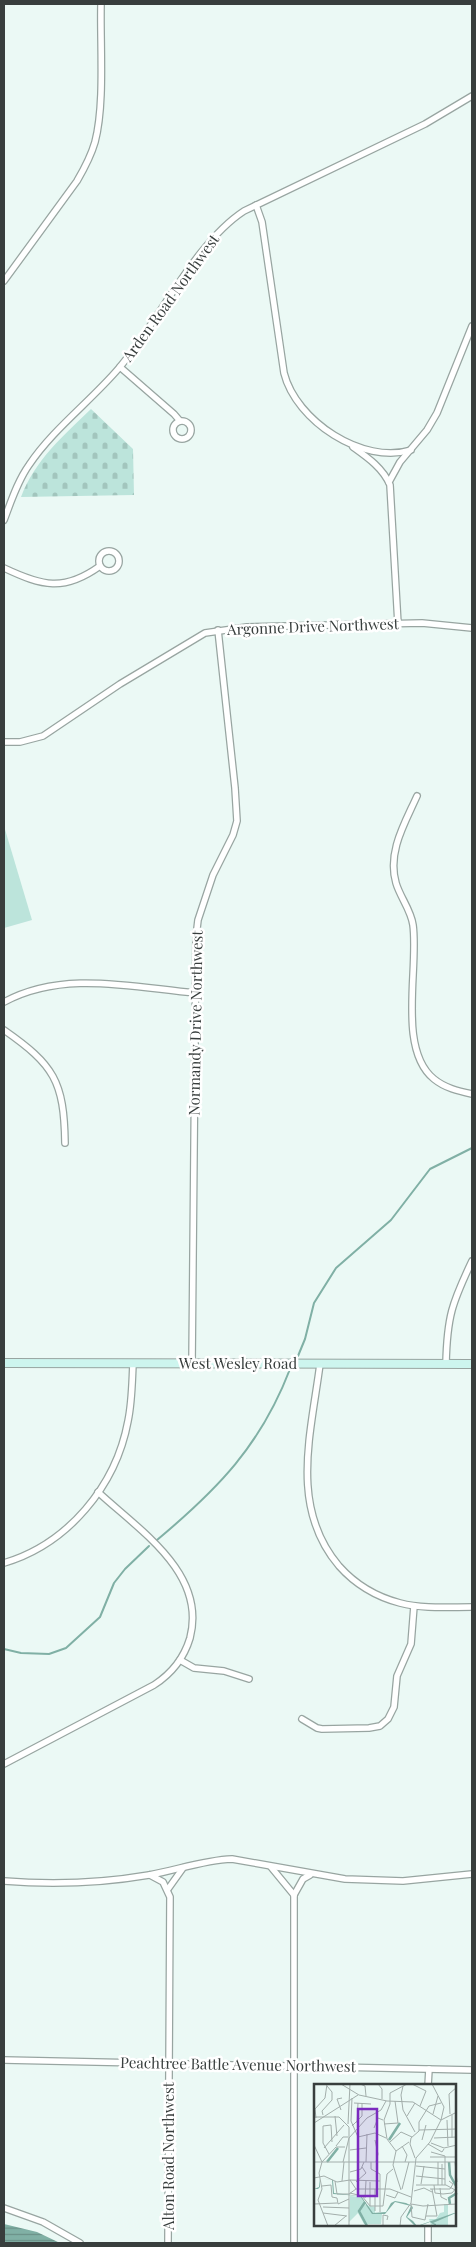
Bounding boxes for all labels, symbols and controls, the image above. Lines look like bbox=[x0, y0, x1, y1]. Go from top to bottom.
street label: Arden Road Northwest bbox=[117, 229, 224, 366]
street label: Argonne Drive Northwest bbox=[226, 613, 400, 639]
street label: Normandy Drive Northwest bbox=[183, 930, 207, 1116]
street label: West Wesley Road bbox=[178, 1353, 298, 1373]
street label: Peachtree Battle Avenue Northwest bbox=[120, 2052, 357, 2076]
street label: Alton Road Northwest bbox=[158, 2081, 178, 2231]
inset map bbox=[314, 2084, 456, 2227]

